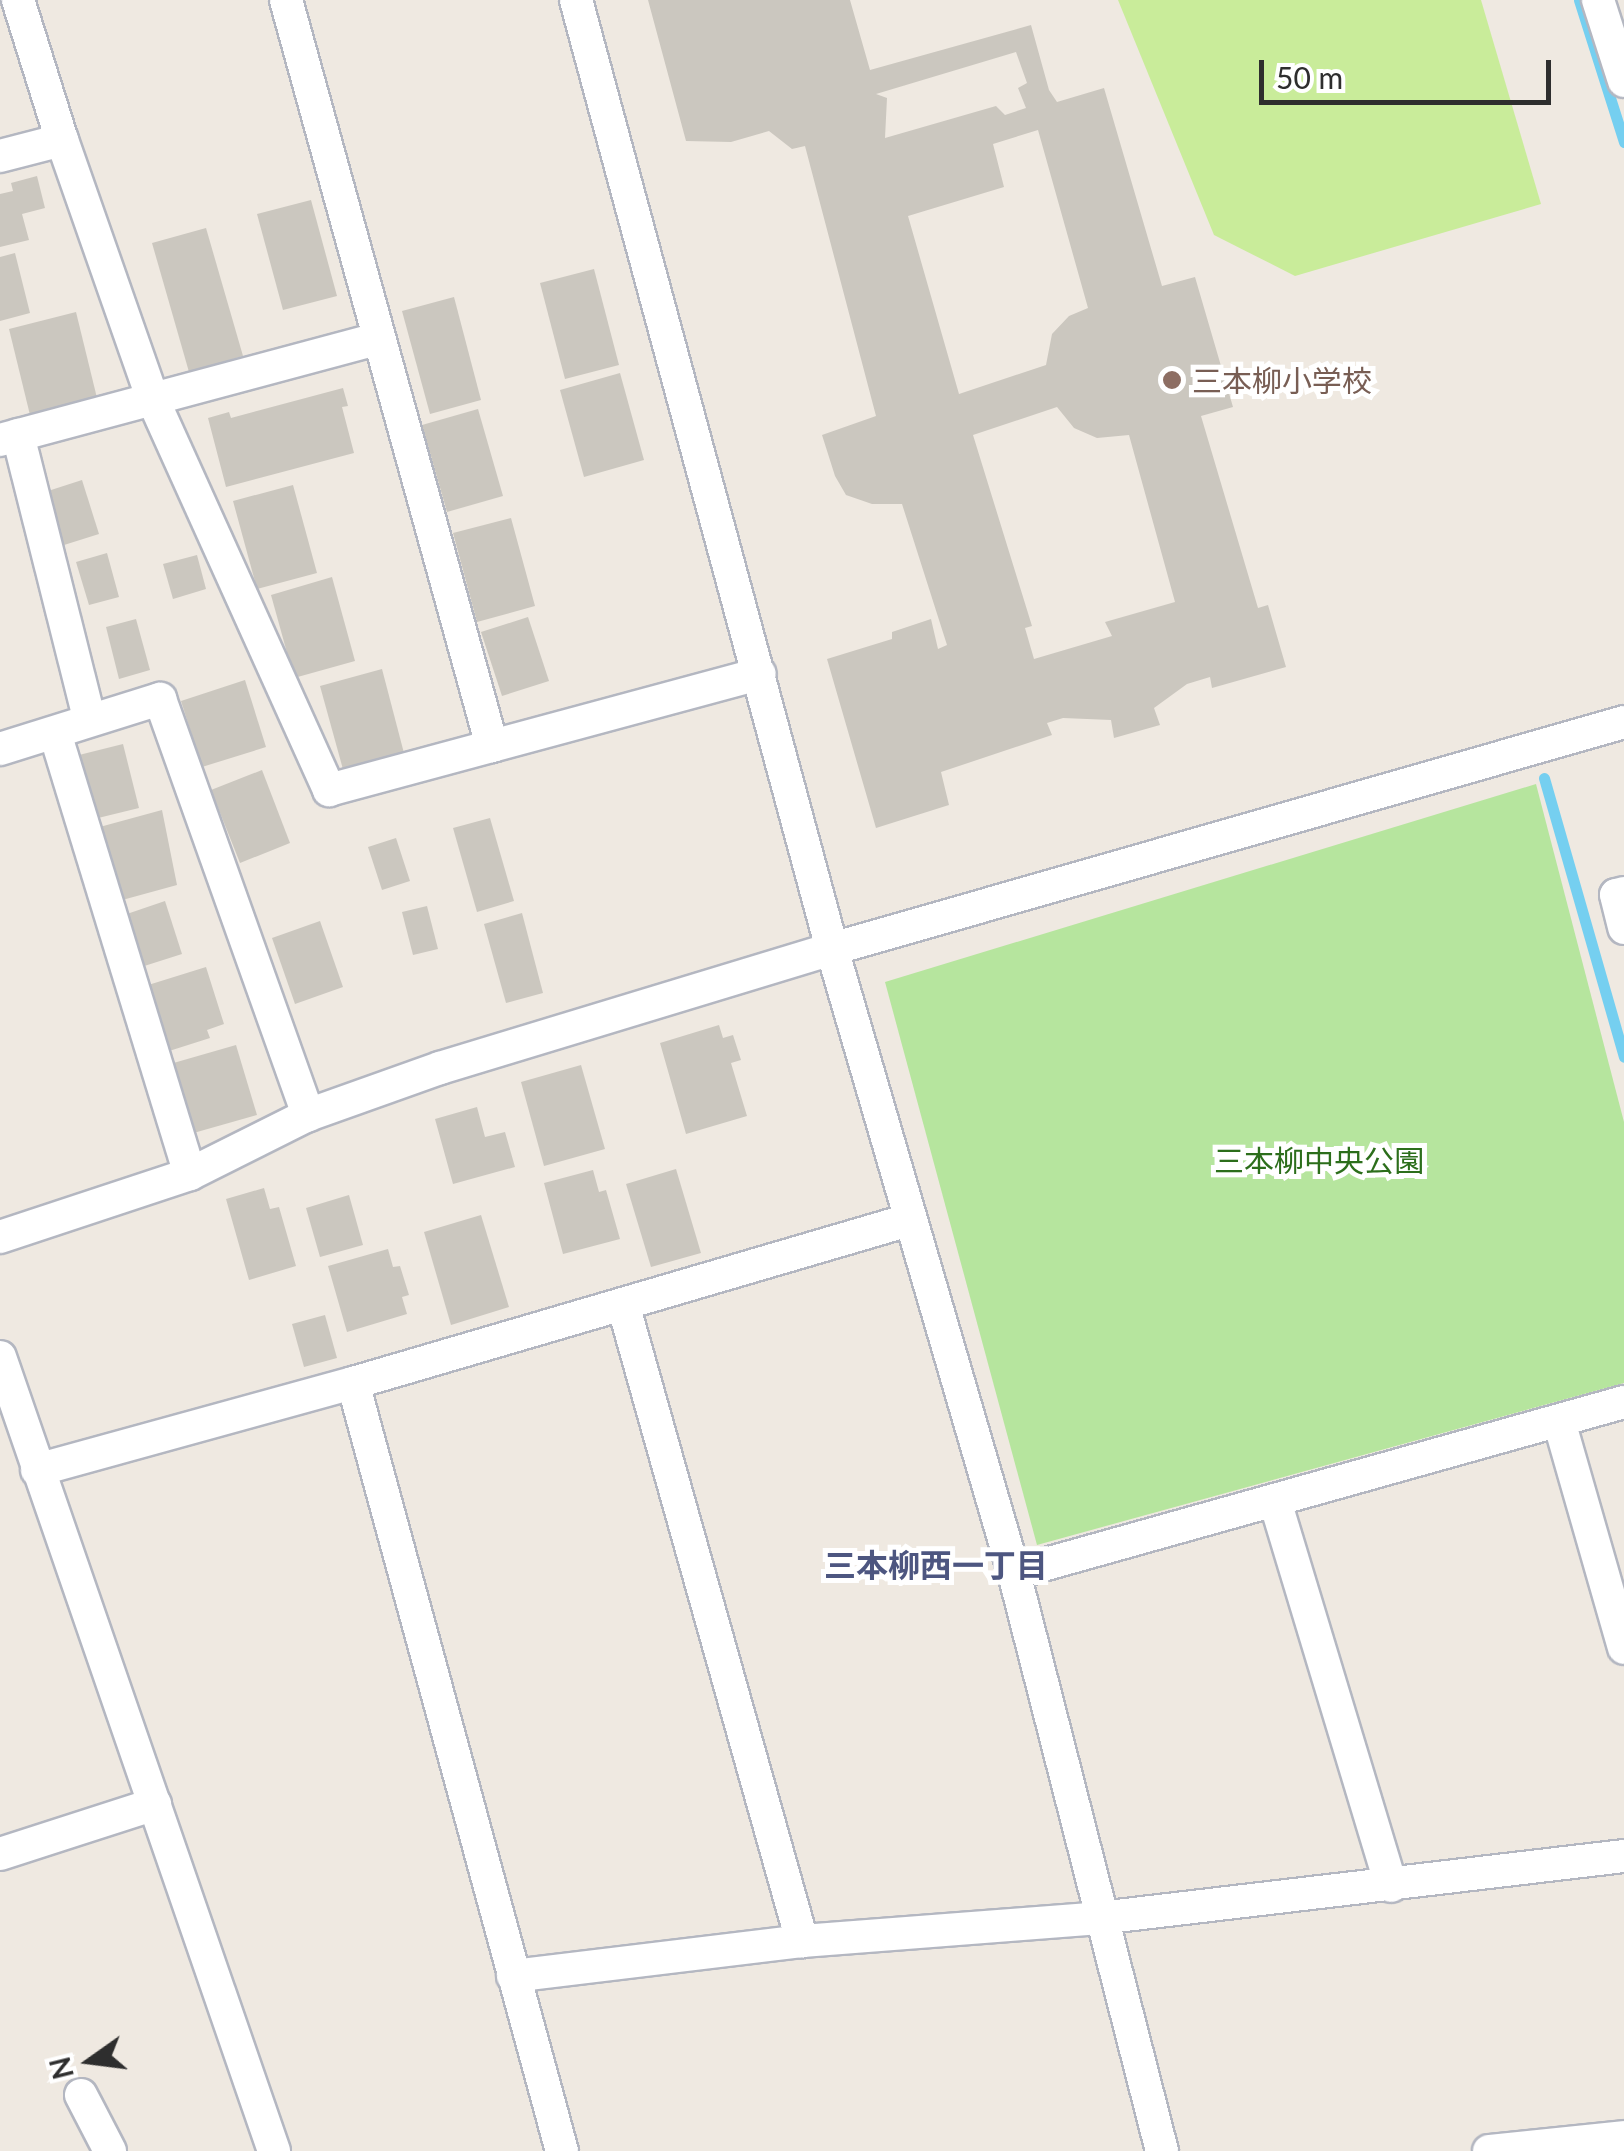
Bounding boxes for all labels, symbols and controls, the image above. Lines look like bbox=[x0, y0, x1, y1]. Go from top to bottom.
scale bar bbox=[1264, 40, 1556, 102]
text: 50 m bbox=[1276, 59, 1343, 95]
place label: 三本柳小学校 bbox=[1192, 362, 1372, 398]
marker: 三本柳小学校 bbox=[1161, 369, 1183, 391]
park label: 三本柳中央公園 bbox=[1214, 1142, 1424, 1178]
district label: 三本柳西一丁目 bbox=[824, 1546, 1048, 1584]
north arrow bbox=[40, 2011, 140, 2111]
text: N bbox=[42, 2054, 80, 2083]

